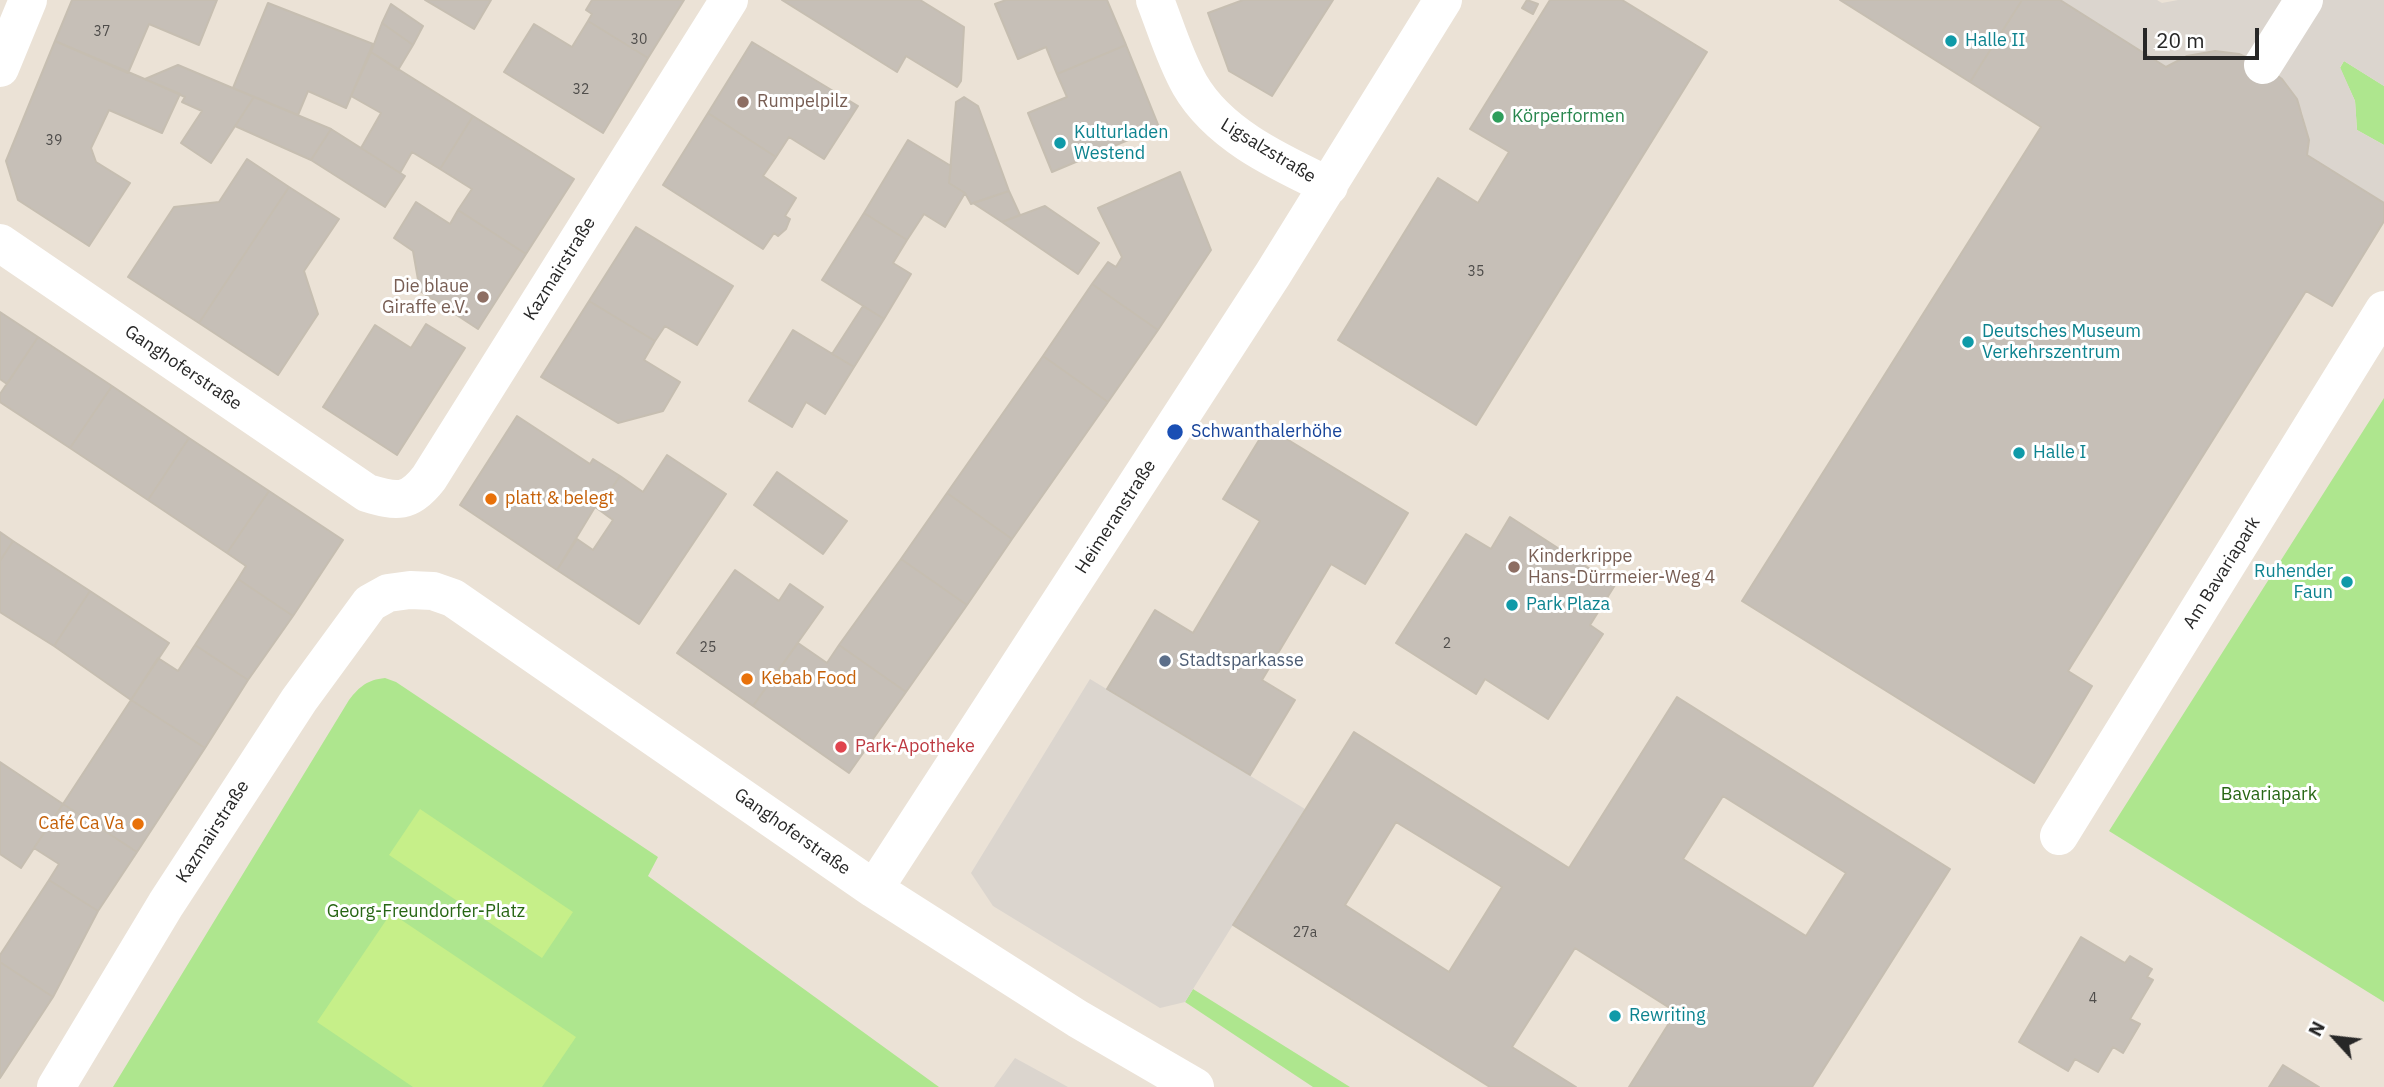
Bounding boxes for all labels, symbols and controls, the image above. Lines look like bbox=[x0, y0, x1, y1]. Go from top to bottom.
scale bar bbox=[2146, 14, 2262, 58]
house number: 37 bbox=[94, 24, 110, 40]
text: 20 m bbox=[2156, 26, 2205, 54]
place label: Halle II bbox=[1965, 30, 2026, 52]
house number: 30 bbox=[631, 32, 647, 48]
marker: Halle II bbox=[1943, 33, 1959, 49]
house number: 32 bbox=[573, 82, 589, 98]
place label: Rumpelpilz bbox=[757, 91, 848, 113]
marker: Rumpelpilz bbox=[735, 94, 751, 110]
place label: Körperformen bbox=[1512, 106, 1625, 128]
marker: Körperformen bbox=[1490, 109, 1506, 125]
street label: Ligsalzstraße bbox=[1217, 114, 1319, 188]
place label: Kulturladen Westend bbox=[1074, 122, 1168, 164]
house number: 39 bbox=[46, 133, 62, 149]
marker: Kulturladen Westend bbox=[1052, 135, 1068, 151]
street label: Kazmairstraße bbox=[520, 213, 600, 325]
house number: 35 bbox=[1468, 264, 1484, 280]
place label: Die blaue Giraffe e.V. bbox=[382, 276, 469, 318]
marker: Die blaue Giraffe e.V. bbox=[475, 289, 491, 305]
street label: Ganghoferstraße bbox=[120, 321, 246, 415]
place label: Deutsches Museum Verkehrszentrum bbox=[1982, 321, 2141, 364]
marker: Deutsches Museum Verkehrszentrum bbox=[1960, 334, 1976, 350]
place label: Schwanthalerhöhe bbox=[1191, 421, 1342, 443]
marker: Schwanthalerhöhe bbox=[1165, 422, 1185, 442]
place label: Halle I bbox=[2033, 442, 2086, 464]
marker: Halle I bbox=[2011, 445, 2027, 461]
street label: Heimeranstraße bbox=[1071, 456, 1161, 578]
place label: platt & belegt bbox=[505, 488, 614, 510]
marker: platt & belegt bbox=[483, 491, 499, 507]
street label: Am Bavariapark bbox=[2179, 513, 2265, 633]
place label: Kinderkrippe Hans-Dürrmeier-Weg 4 bbox=[1528, 546, 1715, 588]
marker: Kinderkrippe Hans-Dürrmeier-Weg 4 bbox=[1506, 559, 1522, 575]
place label: Ruhender Faun bbox=[2254, 561, 2333, 604]
marker: Ruhender Faun bbox=[2339, 574, 2355, 590]
place label: Park Plaza bbox=[1526, 594, 1610, 616]
marker: Park Plaza bbox=[1504, 597, 1520, 613]
house number: 2 bbox=[1443, 636, 1451, 652]
house number: 25 bbox=[700, 640, 716, 656]
place label: Stadtsparkasse bbox=[1179, 650, 1304, 672]
marker: Stadtsparkasse bbox=[1157, 653, 1173, 669]
place label: Kebab Food bbox=[761, 668, 857, 690]
marker: Kebab Food bbox=[739, 671, 755, 687]
place label: Park-Apotheke bbox=[855, 736, 975, 758]
marker: Park-Apotheke bbox=[833, 739, 849, 755]
street label: Kazmairstraße bbox=[172, 777, 254, 887]
street label: Ganghoferstraße bbox=[730, 784, 854, 880]
park label: Bavariapark bbox=[2221, 784, 2317, 806]
place label: Café Ca Va bbox=[38, 813, 124, 835]
marker: Café Ca Va bbox=[130, 816, 146, 832]
park label: Georg-Freundorfer-Platz bbox=[327, 901, 525, 923]
house number: 27a bbox=[1293, 925, 1317, 941]
house number: 4 bbox=[2089, 991, 2097, 1007]
north arrow bbox=[2300, 1003, 2370, 1073]
place label: Rewriting bbox=[1629, 1005, 1706, 1027]
marker: Rewriting bbox=[1607, 1008, 1623, 1024]
text: N bbox=[2302, 1017, 2330, 1040]

